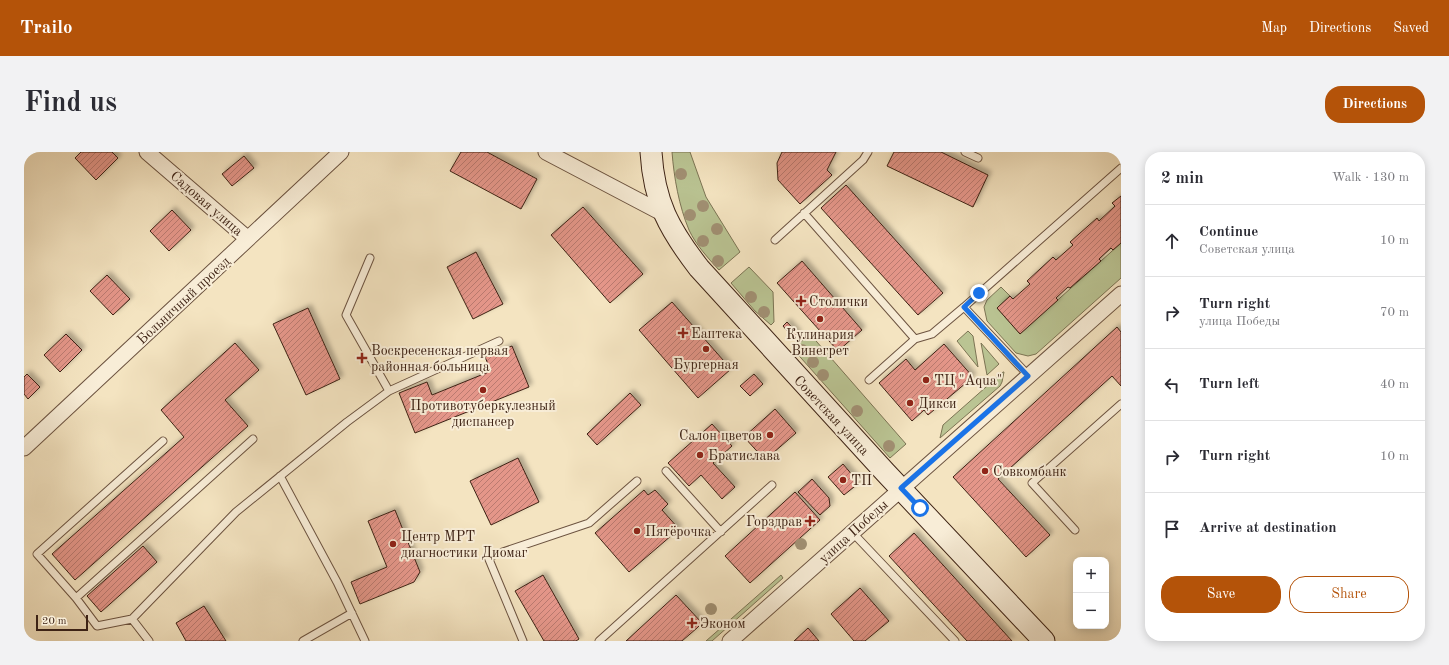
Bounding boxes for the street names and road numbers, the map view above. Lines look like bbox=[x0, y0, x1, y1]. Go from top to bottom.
street label: Садовая улица bbox=[168, 169, 245, 239]
street label: Больничный проезд bbox=[134, 254, 233, 347]
street label: Советская улица bbox=[791, 373, 872, 458]
street label: улица Победы bbox=[817, 497, 891, 566]

